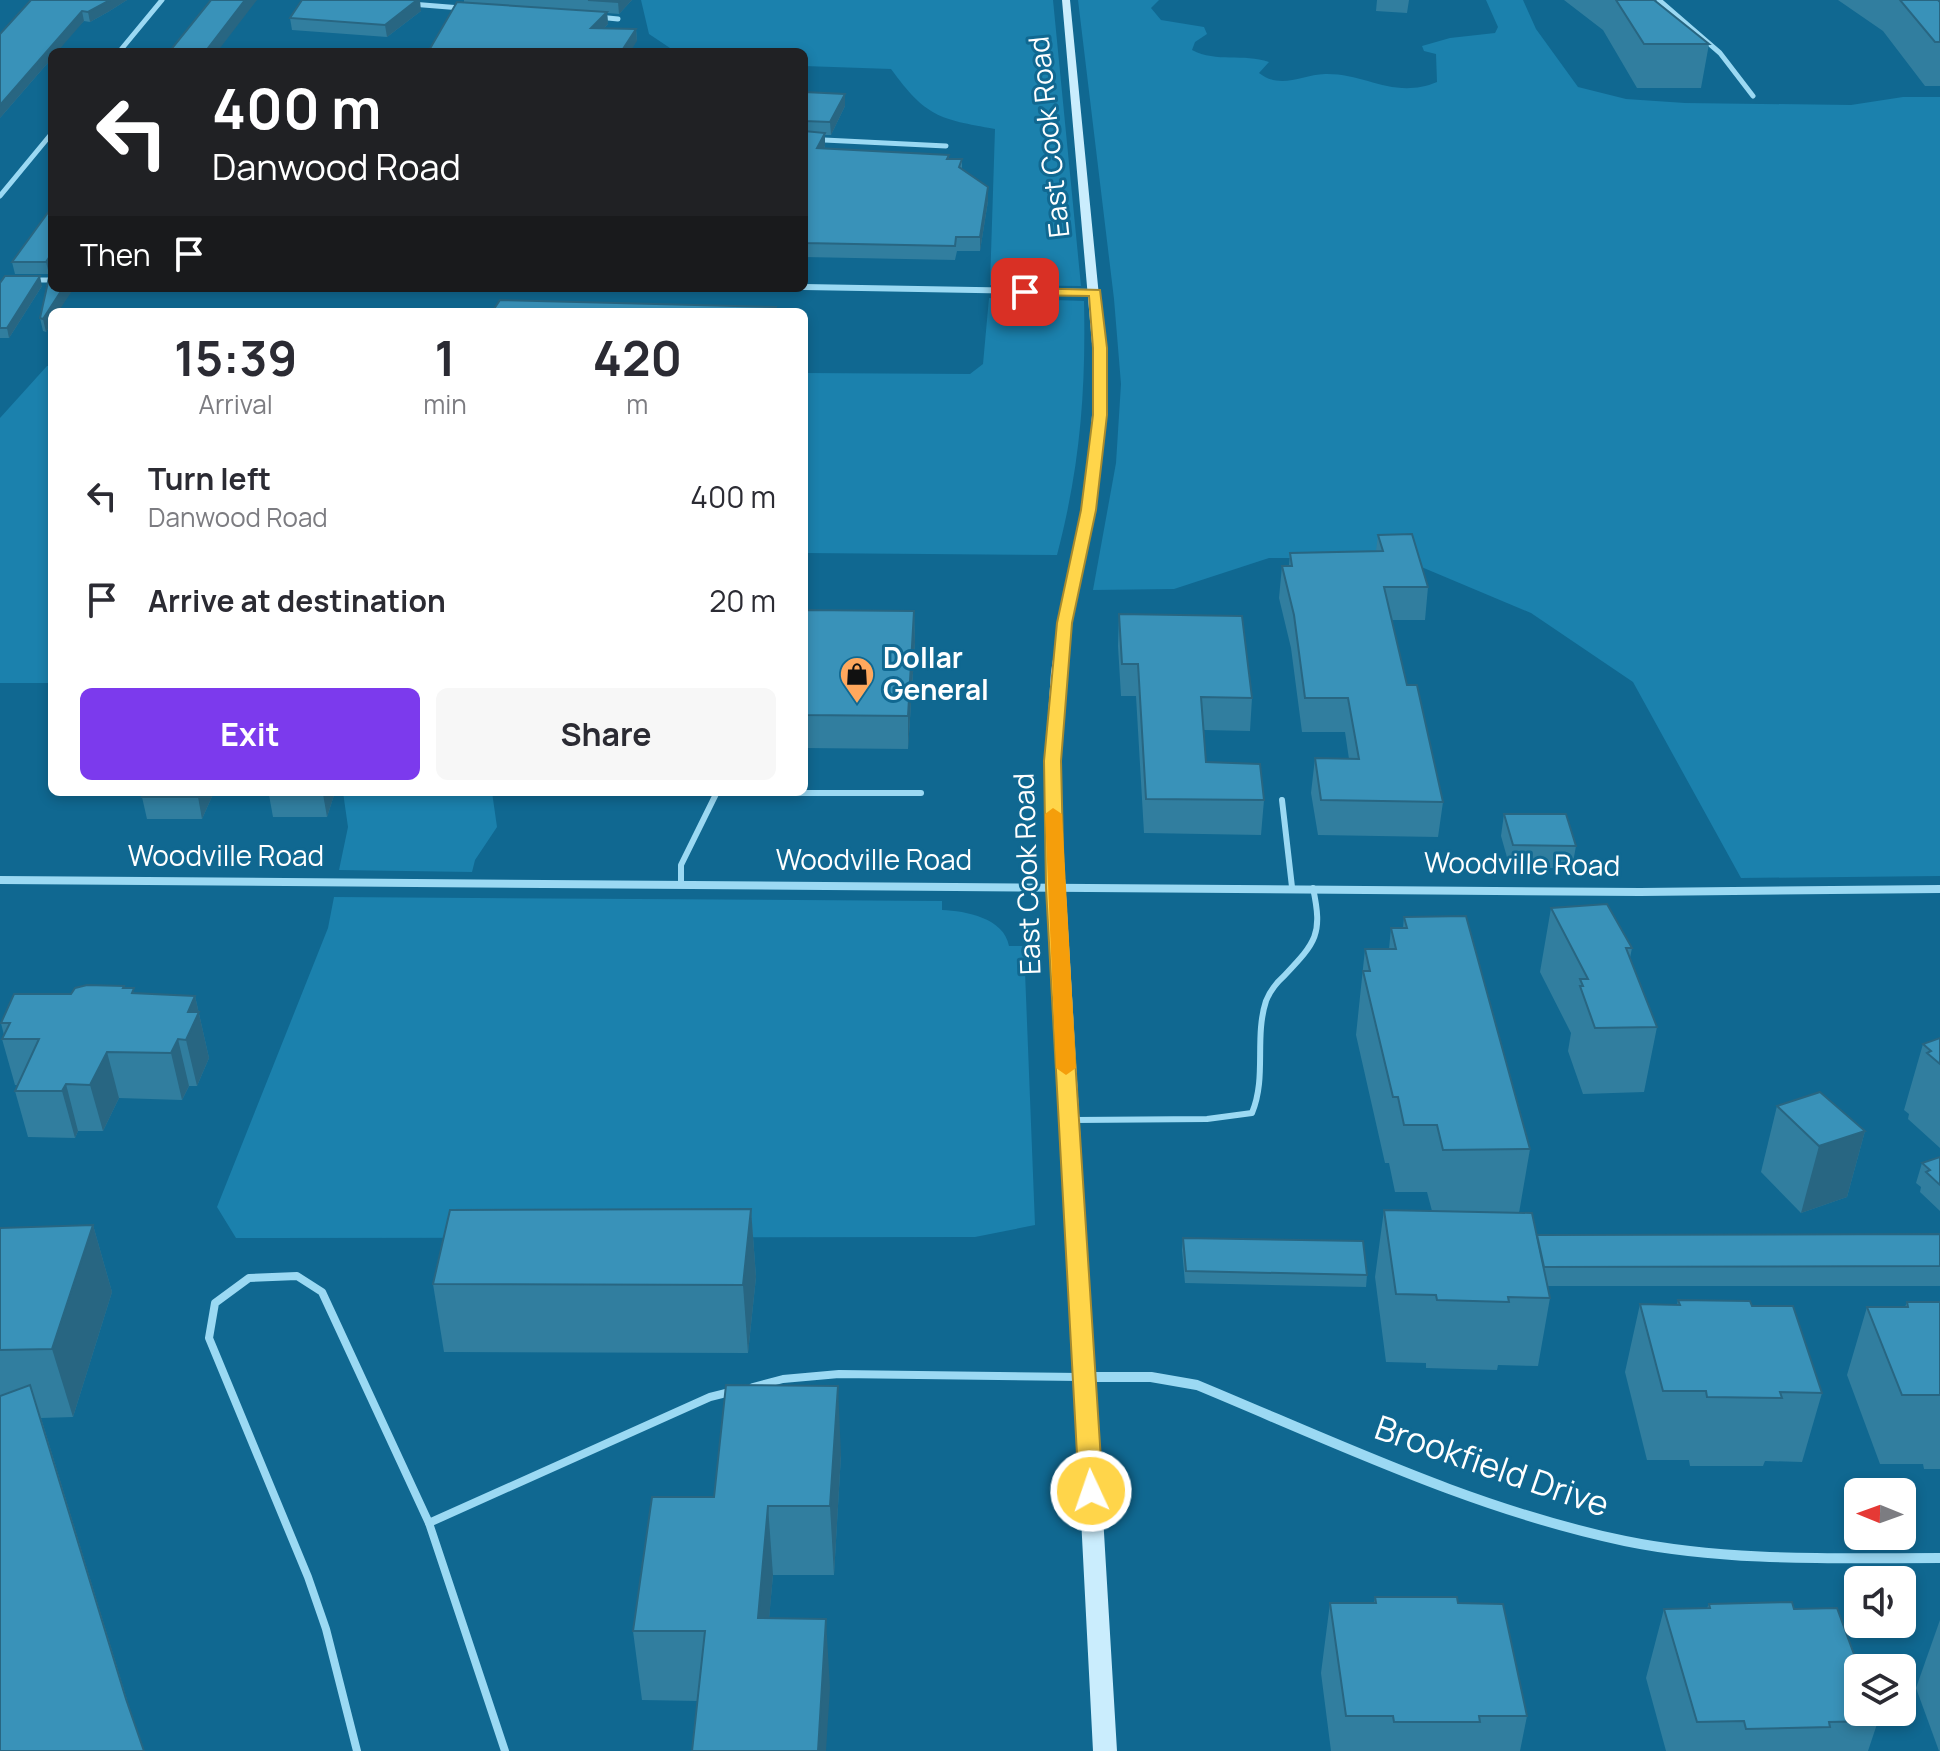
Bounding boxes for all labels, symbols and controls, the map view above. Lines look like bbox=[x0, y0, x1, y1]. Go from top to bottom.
street label: East Cook Road bbox=[1019, 35, 1077, 240]
text: 400 m bbox=[212, 69, 381, 146]
icon: left bbox=[80, 80, 184, 184]
text: Danwood Road bbox=[212, 142, 461, 191]
icon: arrive bbox=[167, 232, 211, 276]
text: Then bbox=[80, 234, 151, 275]
pin bbox=[991, 258, 1059, 326]
icon: arrive bbox=[1003, 270, 1047, 314]
text: 15:39 bbox=[174, 325, 297, 390]
text: 1 bbox=[434, 325, 455, 390]
text: 420 bbox=[593, 325, 682, 390]
text: Arrival bbox=[198, 386, 273, 422]
text: min bbox=[423, 386, 467, 422]
text: m bbox=[626, 386, 648, 422]
text: Turn left bbox=[148, 458, 271, 499]
icon: left bbox=[80, 474, 124, 518]
text: 400 m bbox=[690, 476, 776, 517]
text: Danwood Road bbox=[148, 499, 328, 535]
icon: arrive bbox=[80, 578, 124, 622]
text: Arrive at destination bbox=[148, 580, 446, 621]
text: 20 m bbox=[709, 580, 776, 621]
place label: Dollar General bbox=[883, 638, 989, 708]
shop icon: Dollar General bbox=[838, 655, 876, 705]
button: Exit bbox=[80, 688, 420, 780]
button: Share bbox=[436, 688, 776, 780]
street label: East Cook Road bbox=[1003, 772, 1049, 976]
street label: Woodville Road bbox=[128, 836, 324, 874]
street label: Woodville Road bbox=[776, 840, 972, 878]
street label: Woodville Road bbox=[1423, 842, 1621, 884]
street label: Brookfield Drive bbox=[1369, 1403, 1615, 1527]
position arrow bbox=[1049, 1449, 1133, 1533]
north arrow bbox=[1844, 1478, 1916, 1550]
map controls bbox=[1844, 1478, 1916, 1726]
button: sound bbox=[1844, 1566, 1916, 1638]
button: layers bbox=[1844, 1654, 1916, 1726]

